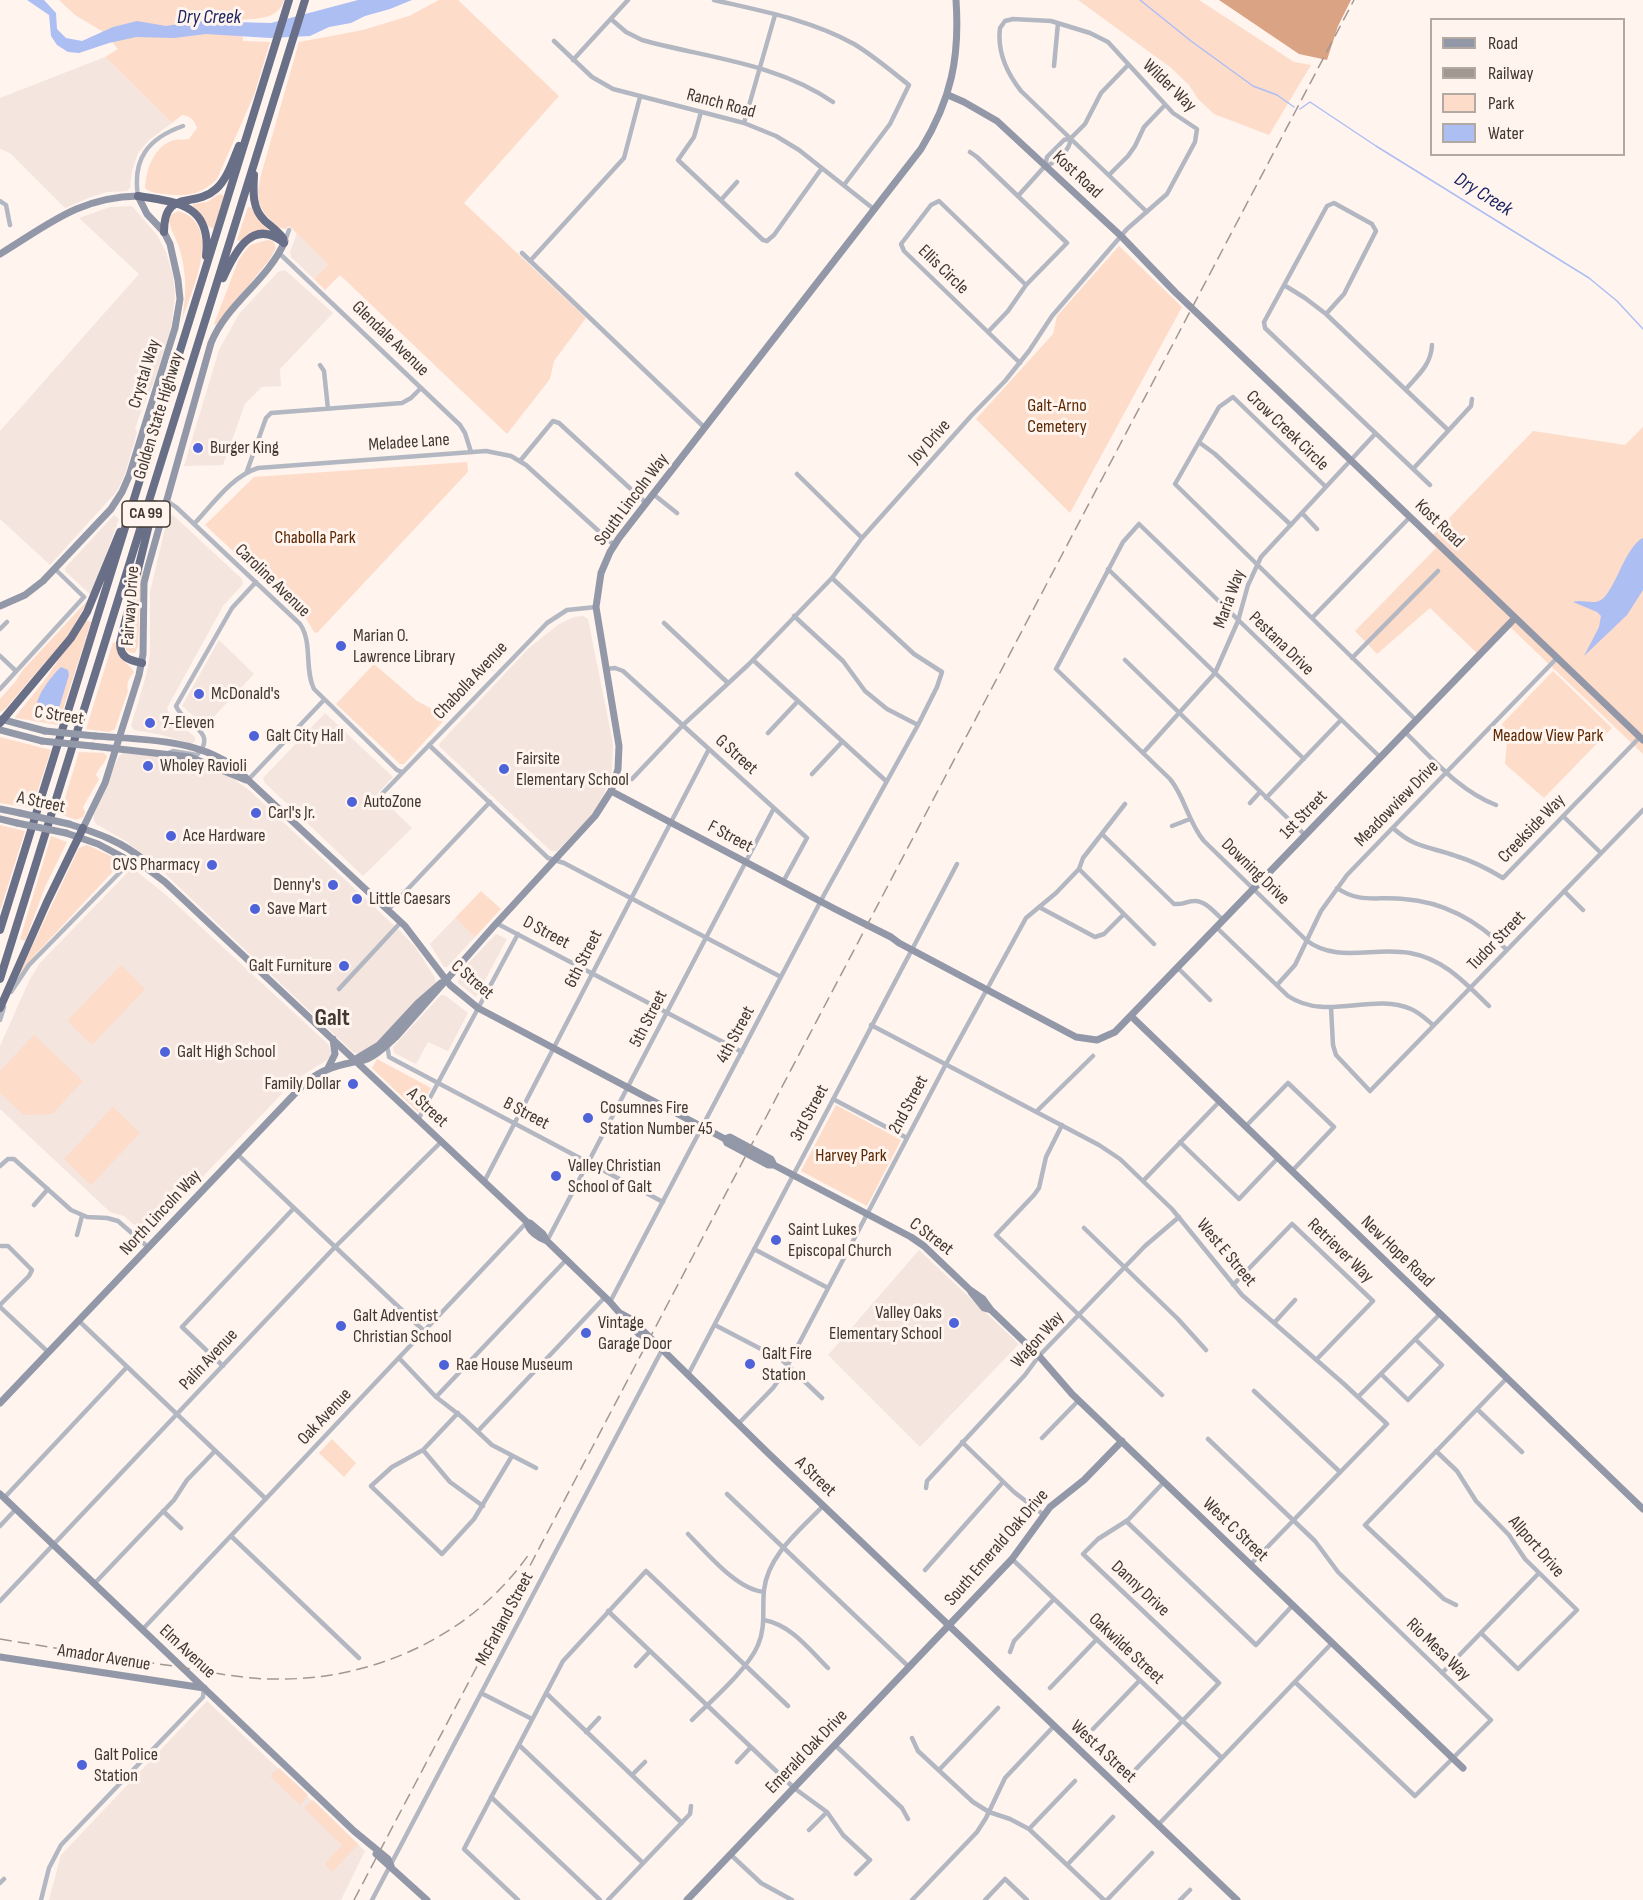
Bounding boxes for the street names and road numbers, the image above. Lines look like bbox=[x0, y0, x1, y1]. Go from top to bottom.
street label: Wilder Way bbox=[1138, 55, 1200, 117]
street label: Ranch Road bbox=[684, 84, 758, 124]
street label: Kost Road bbox=[1048, 147, 1106, 203]
street label: Ellis Circle bbox=[913, 241, 973, 299]
street label: Glendale Avenue bbox=[347, 297, 433, 381]
street label: Crystal Way bbox=[124, 337, 166, 411]
street label: Golden State Highway bbox=[129, 350, 189, 482]
street label: Crow Creek Circle bbox=[1241, 386, 1333, 476]
street label: Joy Drive bbox=[904, 415, 956, 469]
street label: Meladee Lane bbox=[368, 429, 450, 457]
street label: South Lincoln Way bbox=[590, 450, 674, 550]
street label: Kost Road bbox=[1410, 495, 1468, 553]
road number: CA 99 bbox=[122, 501, 170, 527]
street label: Caroline Avenue bbox=[230, 540, 314, 622]
street label: Fairway Drive bbox=[117, 565, 145, 647]
street label: Maria Way bbox=[1209, 567, 1251, 631]
street label: Pestana Drive bbox=[1244, 608, 1318, 680]
street label: Chabolla Avenue bbox=[429, 638, 513, 724]
street label: C Street bbox=[33, 702, 85, 730]
street label: G Street bbox=[710, 730, 762, 780]
street label: Meadowview Drive bbox=[1350, 756, 1444, 852]
street label: 1st Street bbox=[1276, 786, 1332, 844]
street label: A Street bbox=[15, 787, 67, 819]
street label: Creekside Way bbox=[1494, 790, 1570, 868]
street label: F Street bbox=[704, 816, 756, 858]
street label: Downing Drive bbox=[1216, 834, 1294, 910]
street label: Tudor Street bbox=[1463, 907, 1531, 975]
street label: D Street bbox=[519, 912, 573, 954]
street label: 6th Street bbox=[560, 927, 608, 991]
street label: C Street bbox=[446, 956, 498, 1004]
street label: 5th Street bbox=[625, 987, 673, 1051]
street label: 4th Street bbox=[712, 1003, 760, 1067]
street label: 2nd Street bbox=[885, 1072, 933, 1138]
street label: 3rd Street bbox=[786, 1081, 834, 1145]
street label: A Street bbox=[402, 1084, 452, 1132]
street label: B Street bbox=[499, 1093, 553, 1135]
street label: North Lincoln Way bbox=[116, 1166, 206, 1260]
street label: New Hope Road bbox=[1356, 1212, 1438, 1292]
street label: C Street bbox=[905, 1213, 957, 1261]
street label: Retriever Way bbox=[1302, 1214, 1378, 1288]
street label: West E Street bbox=[1191, 1215, 1261, 1291]
street label: Wagon Way bbox=[1007, 1307, 1069, 1373]
street label: Palin Avenue bbox=[175, 1325, 243, 1395]
street label: Oak Avenue bbox=[293, 1384, 357, 1450]
street label: A Street bbox=[790, 1452, 840, 1502]
street label: South Emerald Oak Drive bbox=[941, 1485, 1053, 1611]
street label: West C Street bbox=[1198, 1493, 1272, 1567]
street label: Allport Drive bbox=[1503, 1512, 1569, 1582]
street label: Danny Drive bbox=[1106, 1556, 1174, 1622]
street label: McFarland Street bbox=[471, 1569, 539, 1669]
street label: Oakwilde Street bbox=[1084, 1609, 1168, 1689]
street label: Rio Mesa Way bbox=[1401, 1614, 1475, 1686]
street label: Elm Avenue bbox=[154, 1621, 220, 1683]
street label: Amador Avenue bbox=[56, 1640, 152, 1676]
street label: Emerald Oak Drive bbox=[762, 1705, 852, 1799]
street label: West A Street bbox=[1066, 1716, 1140, 1788]

